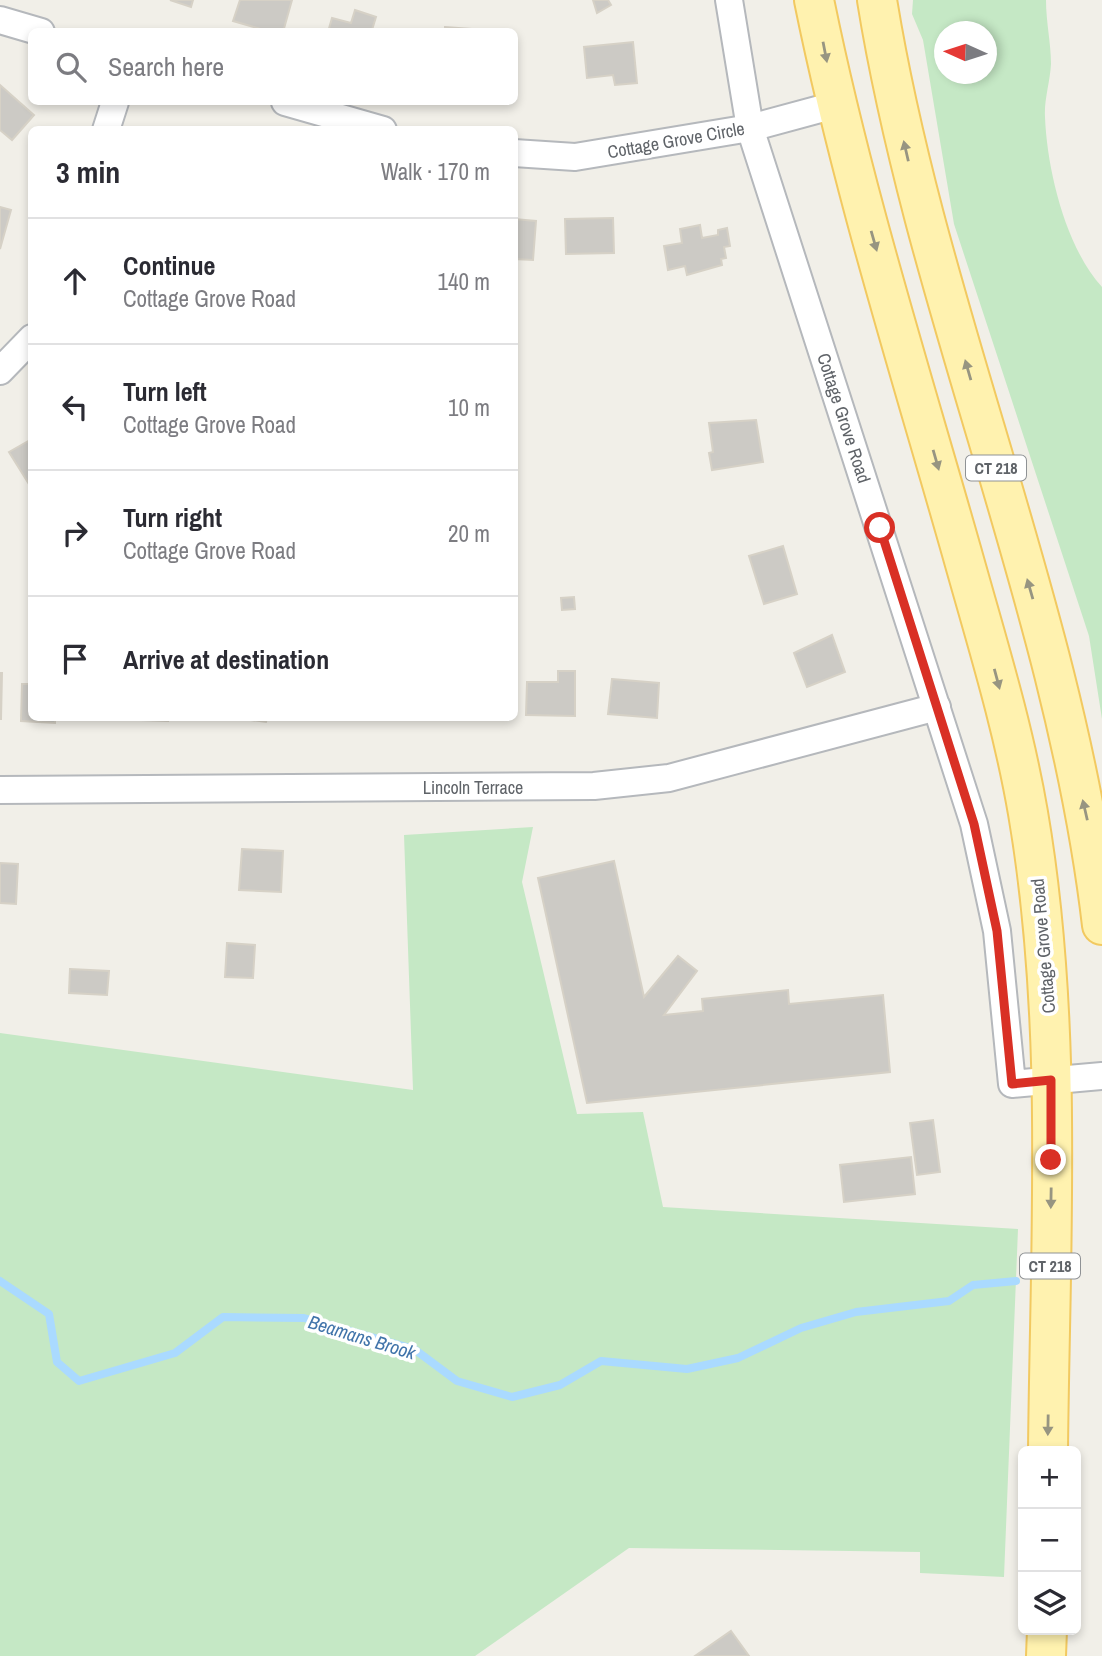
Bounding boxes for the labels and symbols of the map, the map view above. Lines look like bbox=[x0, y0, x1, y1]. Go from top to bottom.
north arrow bbox=[934, 21, 997, 84]
one-way arrow bbox=[820, 41, 831, 63]
street label: Cottage Grove Circle bbox=[606, 116, 746, 164]
one-way arrow bbox=[900, 140, 911, 162]
one-way arrow bbox=[869, 230, 880, 252]
street label: Cottage Grove Road bbox=[811, 350, 877, 486]
one-way arrow bbox=[962, 359, 972, 380]
one-way arrow bbox=[931, 450, 941, 471]
road number: CT 218 bbox=[966, 456, 1026, 481]
route start bbox=[864, 512, 895, 543]
one-way arrow bbox=[1025, 578, 1035, 599]
one-way arrow bbox=[993, 669, 1003, 690]
street label: Lincoln Terrace bbox=[423, 775, 523, 800]
one-way arrow bbox=[1079, 798, 1090, 820]
street label: Cottage Grove Road bbox=[1025, 877, 1061, 1015]
route end bbox=[1035, 1144, 1066, 1175]
one-way arrow bbox=[1045, 1187, 1057, 1209]
road number: CT 218 bbox=[1020, 1254, 1080, 1278]
water label: Beamans Brook bbox=[305, 1308, 420, 1366]
one-way arrow bbox=[1042, 1414, 1054, 1436]

